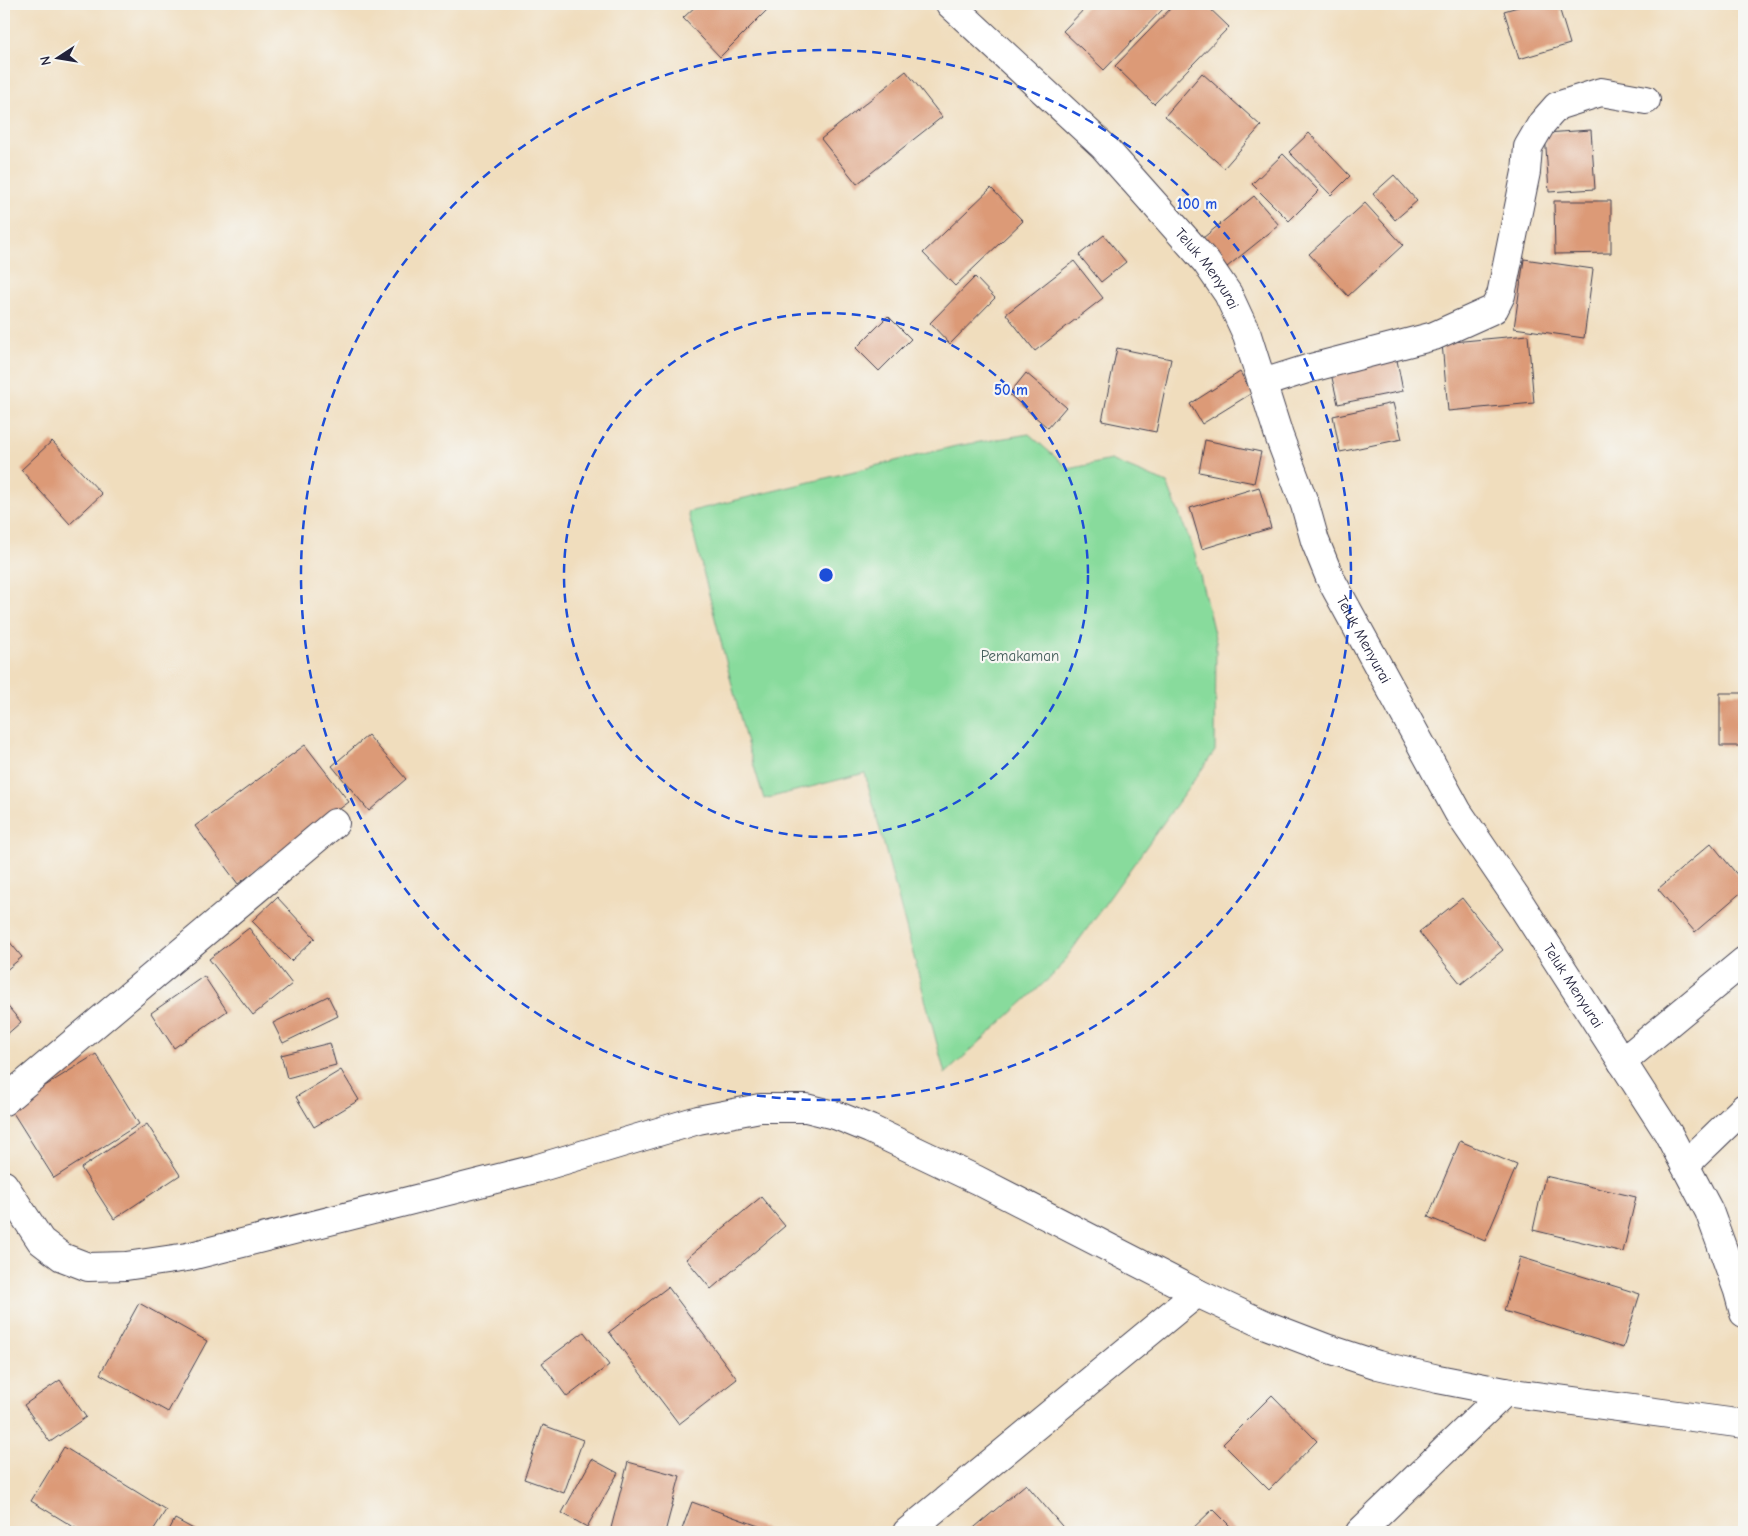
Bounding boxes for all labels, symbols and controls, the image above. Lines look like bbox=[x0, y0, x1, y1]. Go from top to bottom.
north arrow bbox=[32, 32, 82, 82]
text: N bbox=[37, 54, 55, 67]
text: 100 m bbox=[1177, 195, 1217, 213]
street label: Teluk Menyurai bbox=[1171, 224, 1243, 312]
text: 50 m bbox=[994, 381, 1028, 399]
centre of rings bbox=[817, 566, 835, 584]
street label: Teluk Menyurai bbox=[1332, 593, 1395, 686]
park label: Pemakaman bbox=[981, 647, 1059, 665]
street label: Teluk Menyurai bbox=[1539, 940, 1607, 1031]

